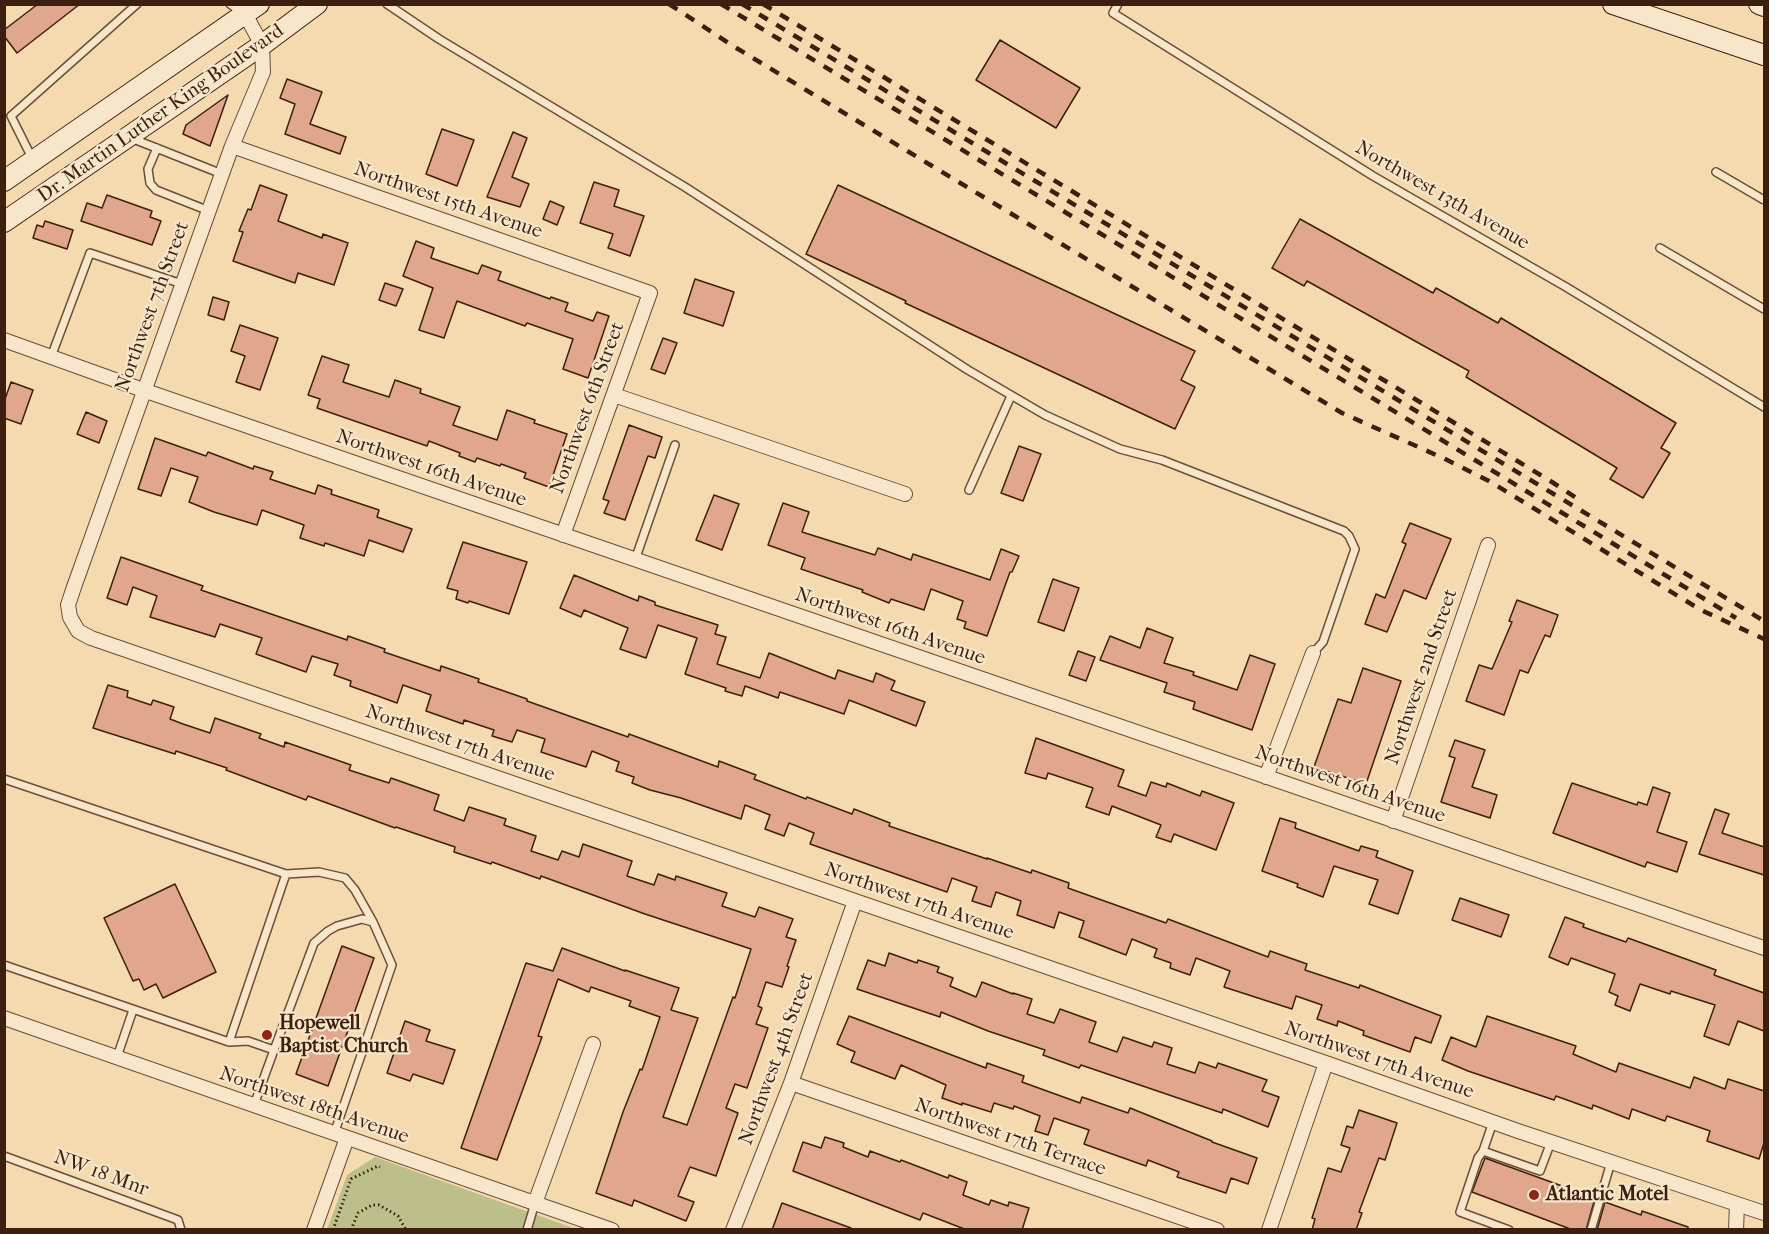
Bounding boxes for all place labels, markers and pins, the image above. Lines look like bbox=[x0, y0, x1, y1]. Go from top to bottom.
place label: Hopewell Baptist Church bbox=[279, 1012, 408, 1059]
marker: Hopewell Baptist Church bbox=[260, 1028, 274, 1042]
place label: Atlantic Motel bbox=[1546, 1183, 1669, 1207]
marker: Atlantic Motel bbox=[1527, 1188, 1541, 1202]

